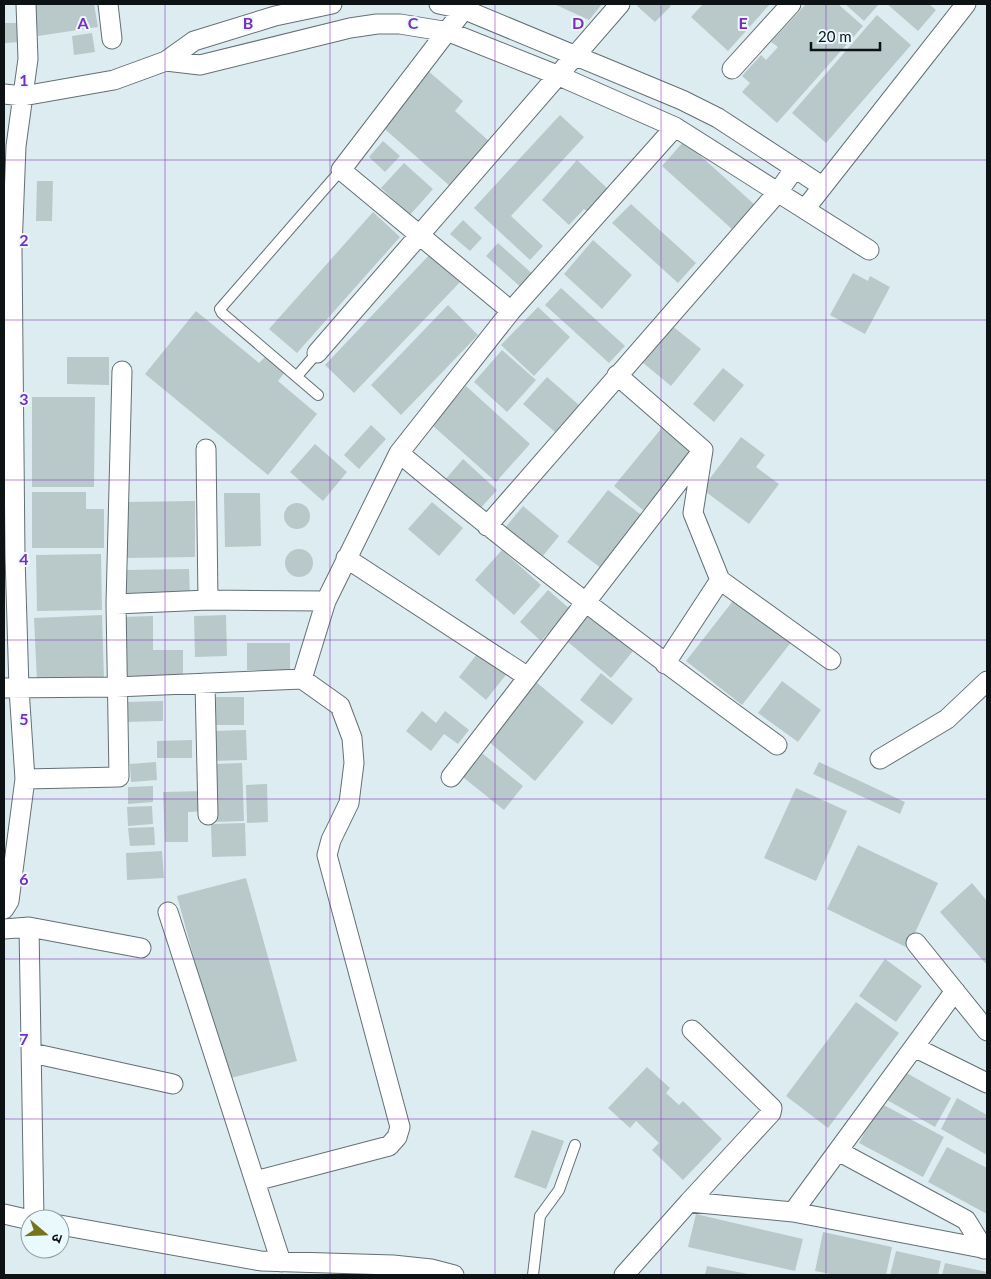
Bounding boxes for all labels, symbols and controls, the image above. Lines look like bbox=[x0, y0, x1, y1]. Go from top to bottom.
text: A bbox=[76, 13, 89, 32]
text: B bbox=[243, 13, 253, 32]
text: C bbox=[408, 13, 419, 32]
text: D bbox=[572, 13, 584, 32]
text: E bbox=[738, 13, 748, 32]
scale bar bbox=[811, 20, 880, 52]
text: 20 m bbox=[818, 27, 852, 45]
text: 1 bbox=[19, 70, 29, 89]
text: 2 bbox=[19, 230, 29, 249]
text: 3 bbox=[19, 389, 29, 408]
text: 4 bbox=[19, 549, 29, 568]
text: 5 bbox=[19, 709, 29, 728]
text: 6 bbox=[19, 869, 29, 888]
text: 7 bbox=[19, 1029, 29, 1048]
north arrow bbox=[20, 1209, 70, 1259]
text: उ bbox=[48, 1232, 67, 1246]

